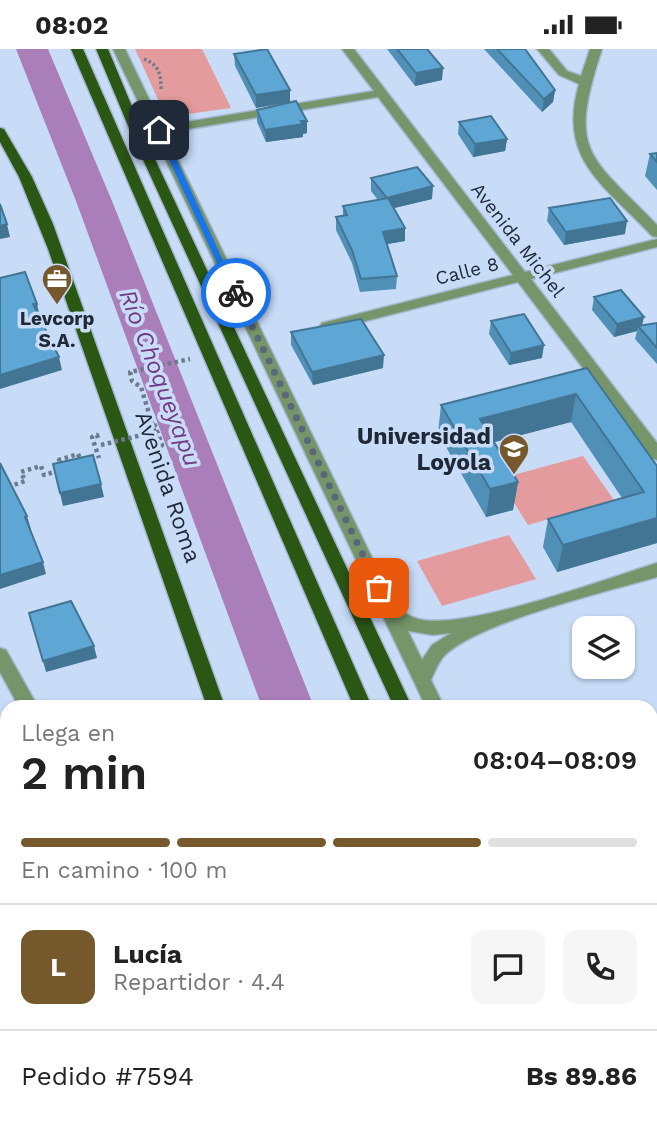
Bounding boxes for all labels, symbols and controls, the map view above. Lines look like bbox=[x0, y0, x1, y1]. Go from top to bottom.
text: 08:02 bbox=[35, 10, 108, 40]
pin bbox=[129, 100, 189, 160]
icon: home bbox=[140, 111, 178, 149]
street label: Avenida Michel bbox=[466, 178, 570, 302]
street label: Calle 8 bbox=[433, 252, 501, 290]
courier bbox=[201, 258, 271, 328]
office icon: Levcorp S.A. bbox=[40, 262, 74, 306]
icon: bike bbox=[217, 274, 255, 312]
water label: Río Choqueyapu bbox=[113, 286, 207, 470]
place label: Levcorp S.A. bbox=[20, 307, 94, 352]
street label: Avenida Roma bbox=[129, 408, 207, 566]
place label: Universidad Loyola bbox=[357, 423, 492, 476]
school or university icon: Universidad Loyola bbox=[497, 432, 531, 476]
pin bbox=[349, 558, 409, 618]
icon: bag bbox=[360, 569, 398, 607]
map controls bbox=[572, 616, 635, 679]
button: layers bbox=[572, 616, 635, 679]
text: Llega en bbox=[21, 720, 115, 747]
text: 08:04–08:09 bbox=[473, 745, 637, 775]
text: 2 min bbox=[21, 746, 147, 800]
text: En camino · 100 m bbox=[21, 857, 228, 884]
button: chat bbox=[471, 930, 545, 1004]
button: phone bbox=[563, 930, 637, 1004]
text: Lucía bbox=[113, 939, 182, 969]
text: L bbox=[50, 952, 66, 982]
text: Repartidor · 4.4 bbox=[113, 969, 285, 996]
text: Pedido #7594 bbox=[21, 1061, 194, 1091]
text: Bs 89.86 bbox=[526, 1061, 637, 1091]

